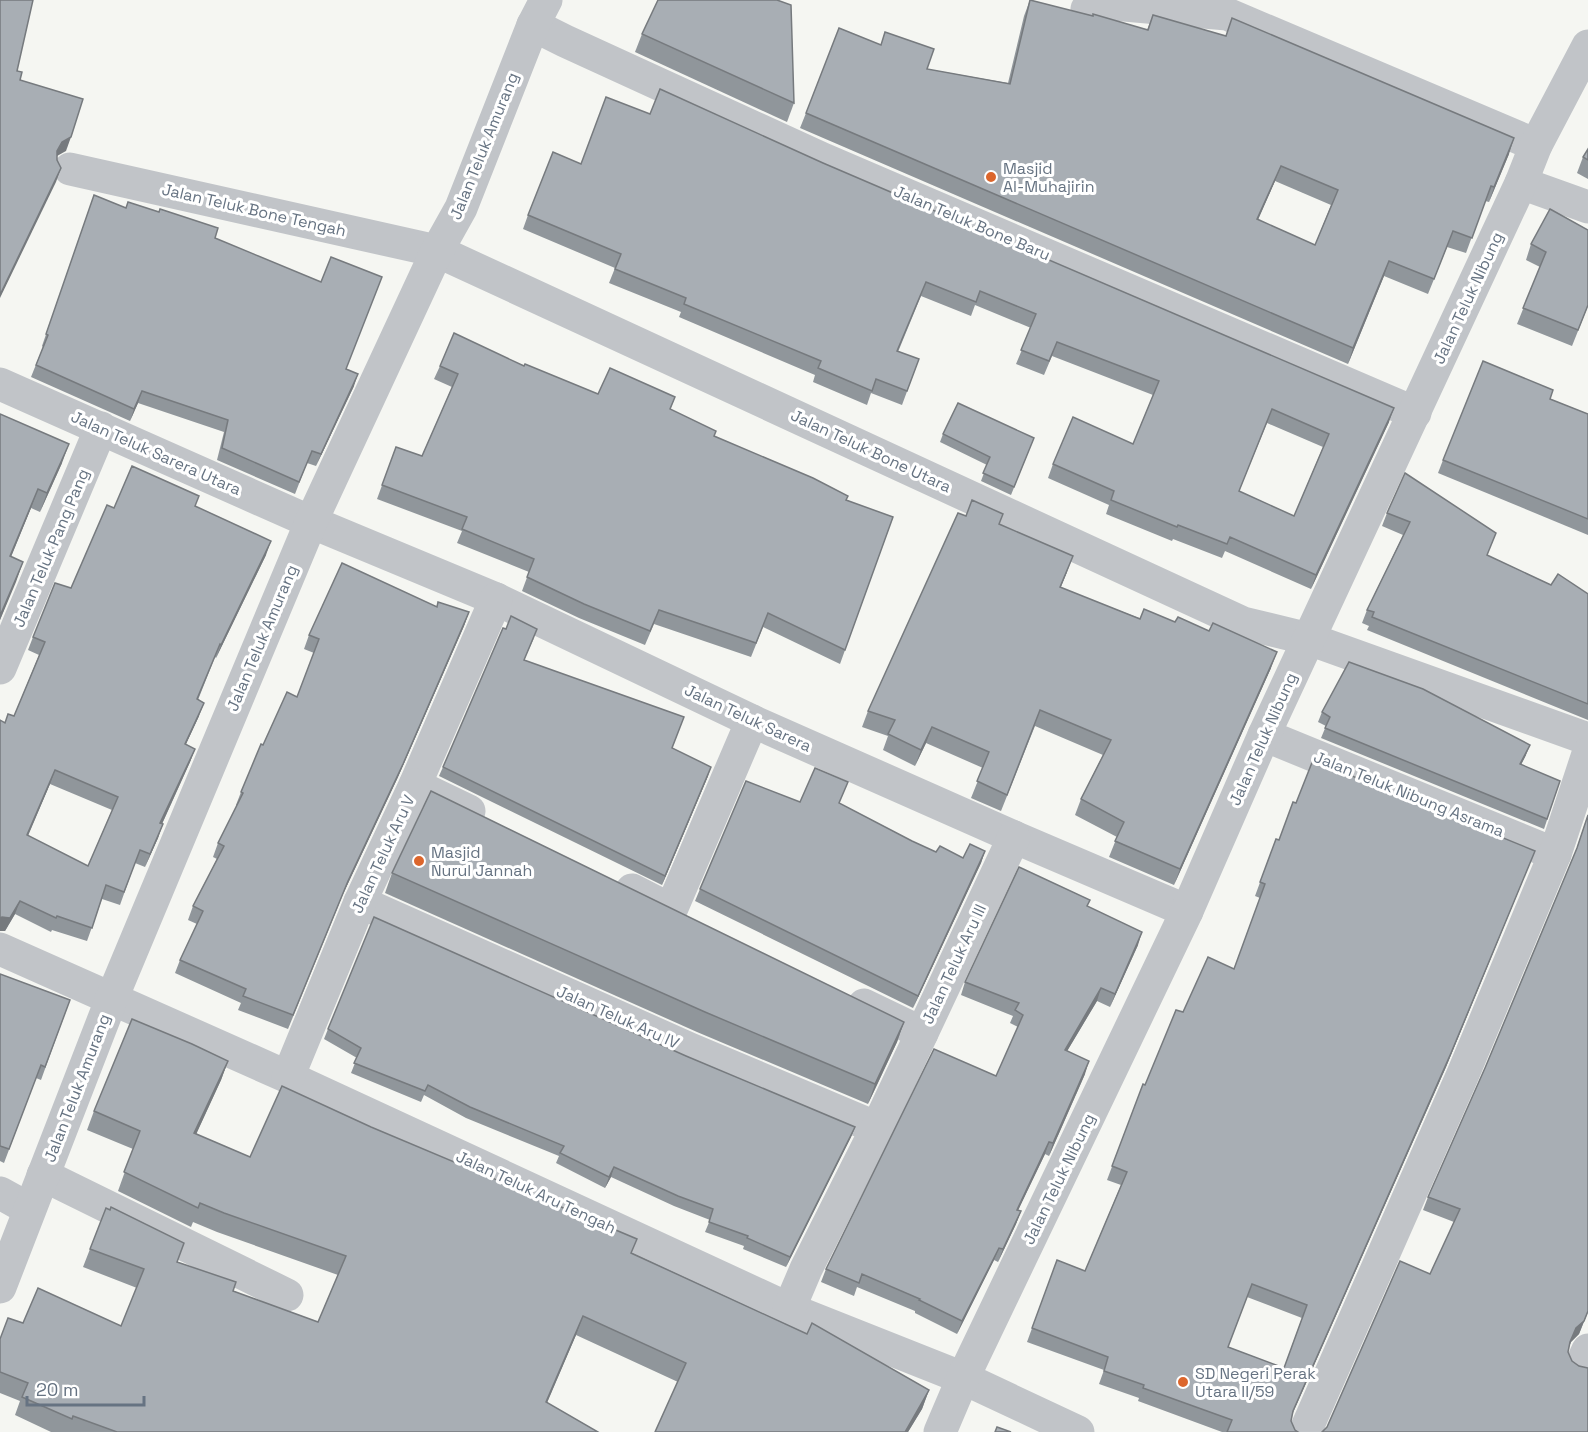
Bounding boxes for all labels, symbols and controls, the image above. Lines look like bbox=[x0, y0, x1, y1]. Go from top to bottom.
street label: Jalan Teluk Amurang bbox=[445, 69, 523, 223]
place label: Masjid Al-Muhajirin bbox=[1003, 158, 1095, 197]
marker: Masjid Al-Muhajirin bbox=[984, 170, 998, 184]
street label: Jalan Teluk Bone Tengah bbox=[160, 179, 348, 241]
street label: Jalan Teluk Bone Baru bbox=[891, 180, 1053, 266]
street label: Jalan Teluk Nibung bbox=[1428, 229, 1508, 367]
street label: Jalan Teluk Bone Utara bbox=[787, 405, 955, 497]
street label: Jalan Teluk Sarera Utara bbox=[68, 406, 244, 500]
street label: Jalan Teluk Pang Pang bbox=[8, 466, 94, 630]
street label: Jalan Teluk Amurang bbox=[222, 562, 302, 714]
street label: Jalan Teluk Nibung bbox=[1224, 669, 1302, 809]
street label: Jalan Teluk Sarera bbox=[681, 679, 815, 757]
street label: Jalan Teluk Nibung Asrama bbox=[1311, 746, 1507, 842]
street label: Jalan Teluk Aru V bbox=[346, 791, 420, 916]
place label: Masjid Nurul Jannah bbox=[431, 842, 532, 881]
marker: Masjid Nurul Jannah bbox=[412, 854, 426, 868]
street label: Jalan Teluk Aru III bbox=[917, 901, 991, 1027]
street label: Jalan Teluk Aru IV bbox=[553, 981, 683, 1054]
street label: Jalan Teluk Amurang bbox=[39, 1011, 115, 1165]
street label: Jalan Teluk Nibung bbox=[1018, 1110, 1100, 1248]
street label: Jalan Teluk Aru Tengah bbox=[453, 1146, 619, 1238]
place label: SD Negeri Perak Utara II/59 bbox=[1195, 1363, 1316, 1402]
scale bar bbox=[27, 1369, 144, 1407]
marker: SD Negeri Perak Utara II/59 bbox=[1176, 1375, 1190, 1389]
text: 20 m bbox=[36, 1378, 79, 1401]

